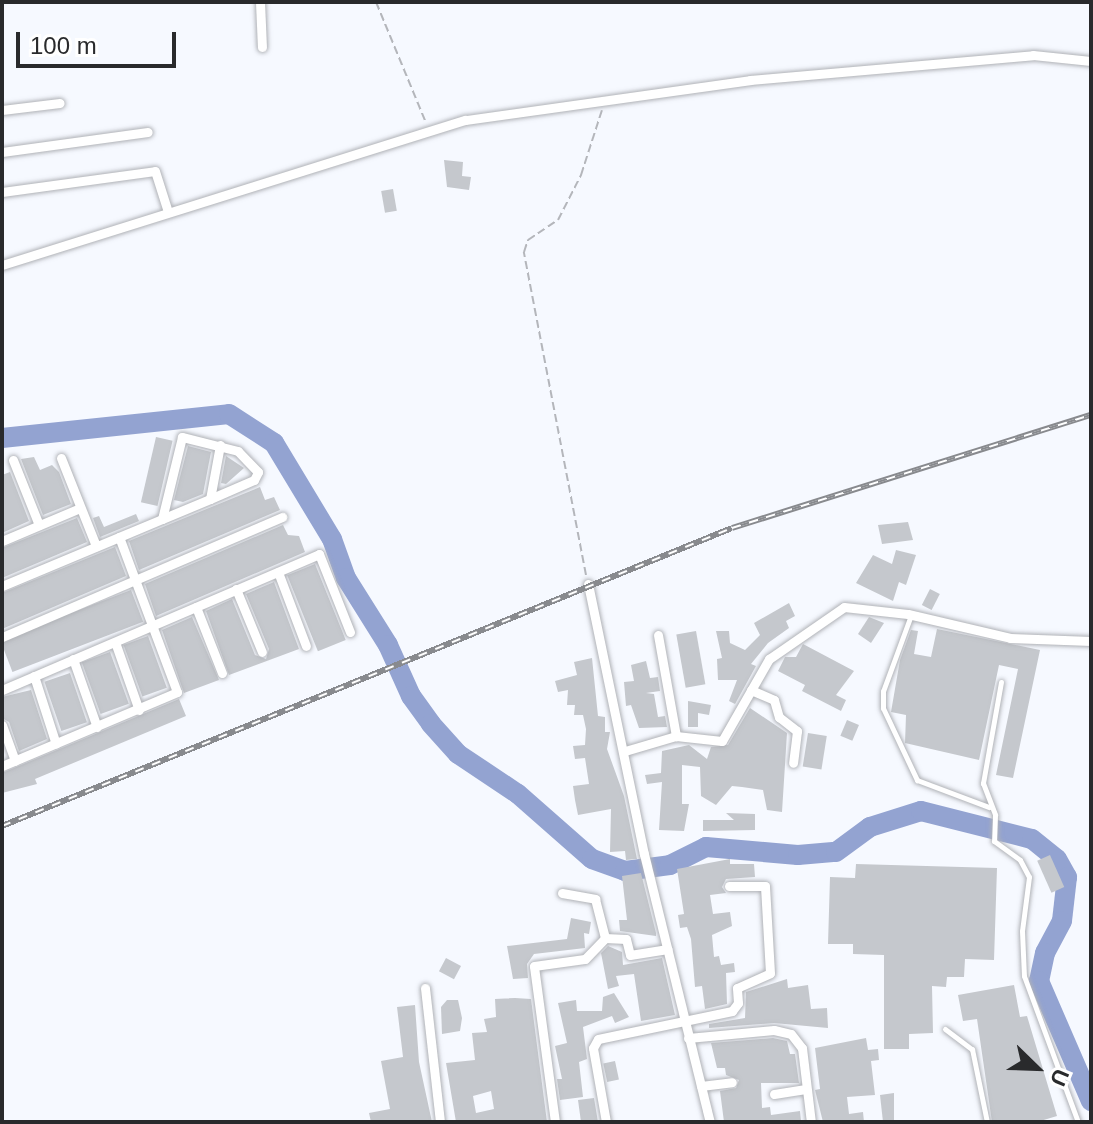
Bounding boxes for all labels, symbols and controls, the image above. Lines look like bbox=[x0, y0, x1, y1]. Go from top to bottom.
scale bar bbox=[20, 16, 180, 66]
text: 100 m bbox=[30, 32, 97, 59]
north arrow bbox=[997, 1028, 1077, 1108]
text: U bbox=[1045, 1065, 1074, 1090]

